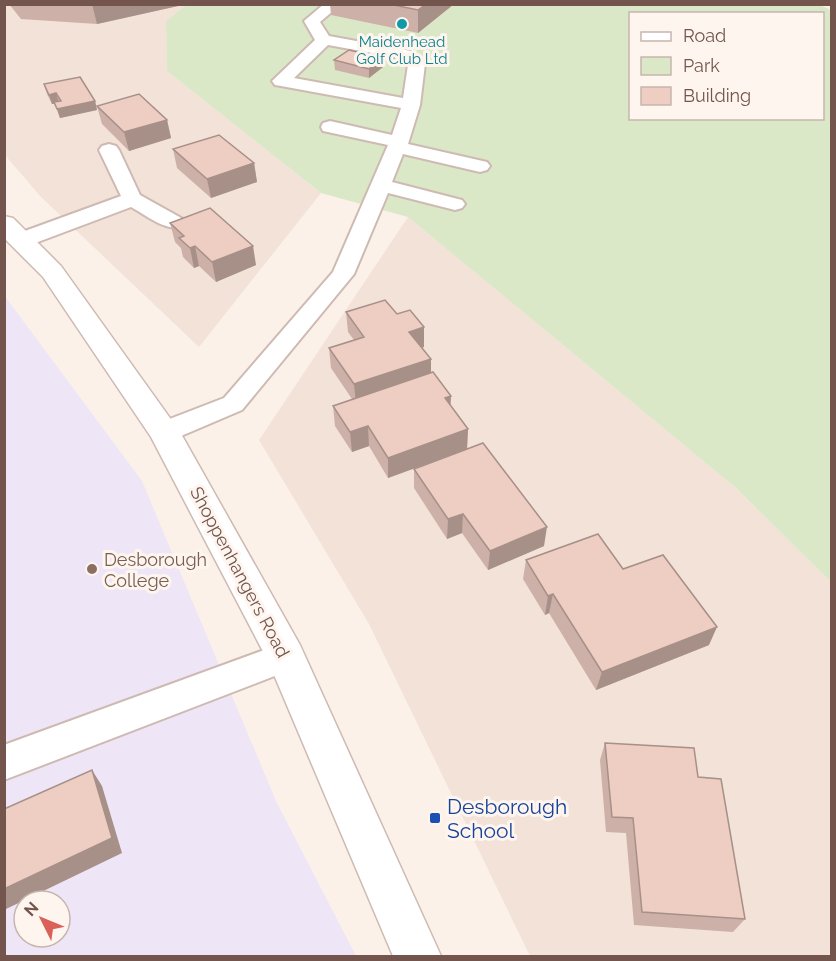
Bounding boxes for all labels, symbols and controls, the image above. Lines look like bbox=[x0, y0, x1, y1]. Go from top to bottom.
legend bbox=[629, 12, 824, 120]
marker: Maidenhead Golf Club Ltd bbox=[395, 17, 409, 31]
text: Road bbox=[683, 25, 726, 46]
place label: Maidenhead Golf Club Ltd bbox=[356, 33, 448, 68]
text: Park bbox=[683, 55, 720, 76]
text: Building bbox=[683, 85, 751, 106]
street label: Shoppenhangers Road bbox=[186, 483, 294, 661]
place label: Desborough College bbox=[104, 549, 207, 591]
marker: Desborough College bbox=[85, 562, 99, 576]
place label: Desborough School bbox=[447, 794, 567, 843]
marker: Desborough School bbox=[428, 811, 442, 825]
north arrow bbox=[12, 889, 72, 949]
text: N bbox=[20, 898, 43, 920]

